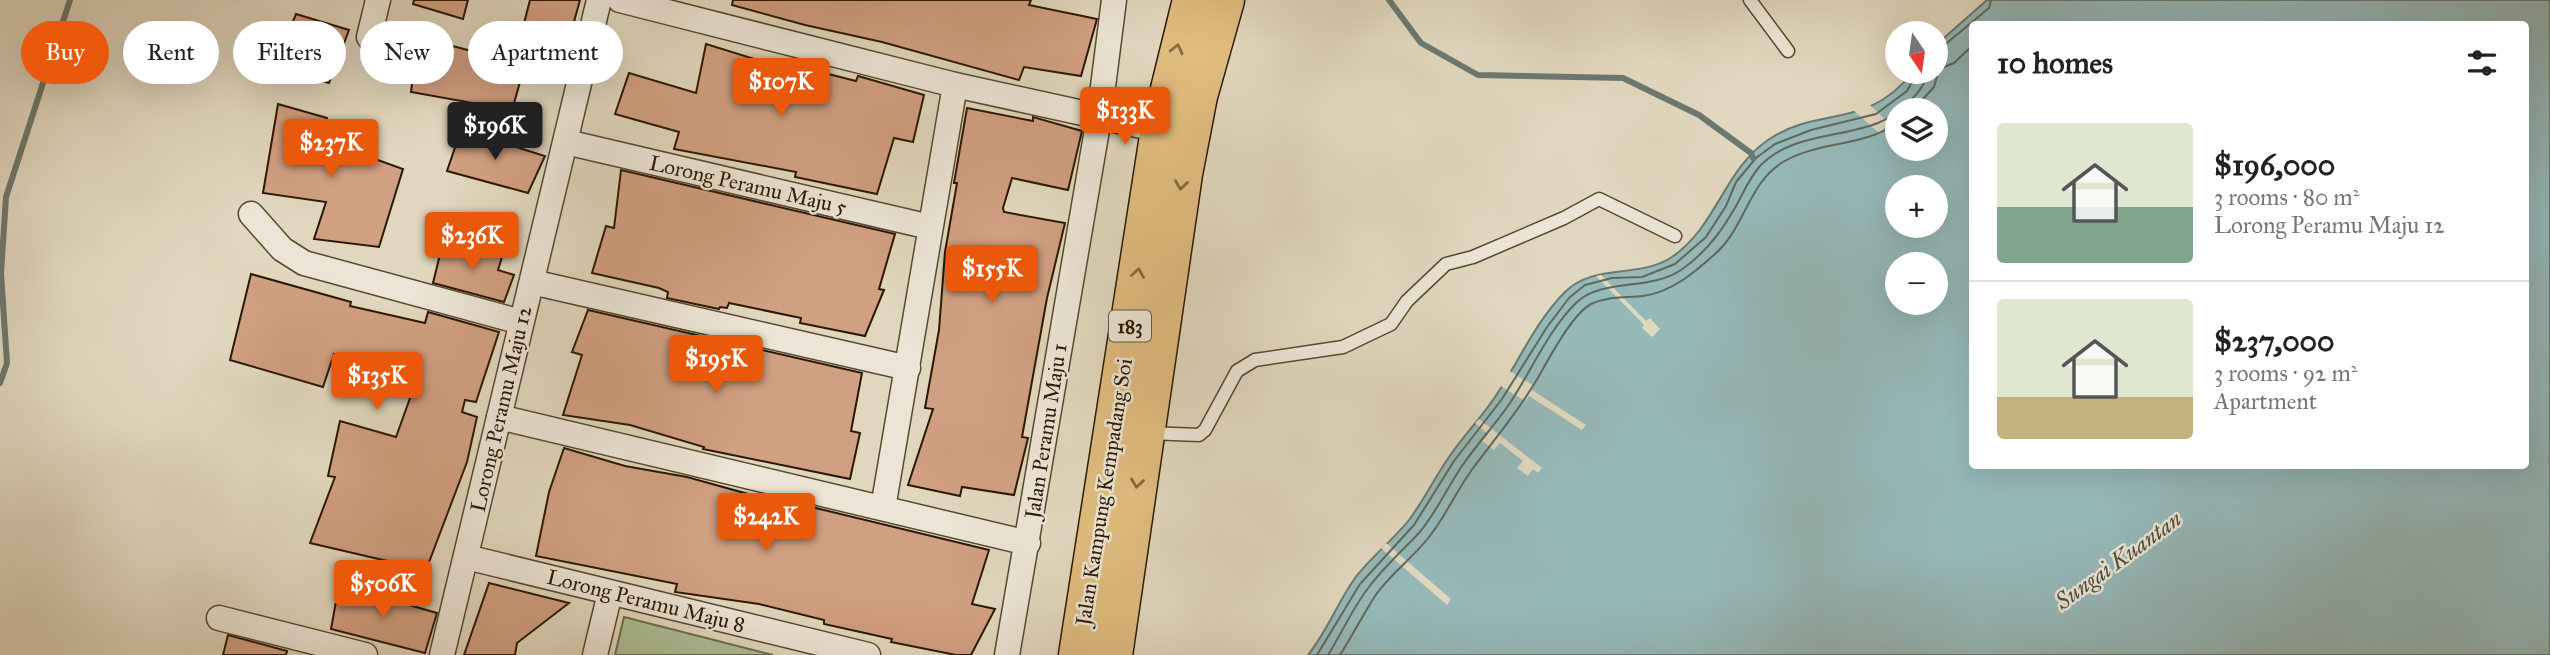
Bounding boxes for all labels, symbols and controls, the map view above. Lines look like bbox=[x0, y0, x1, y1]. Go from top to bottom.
chip: Buy bbox=[21, 21, 109, 84]
chip: Rent bbox=[123, 21, 219, 84]
chip: Filters bbox=[233, 21, 346, 84]
chip: New bbox=[360, 21, 454, 84]
chip: Apartment bbox=[468, 21, 623, 84]
north arrow bbox=[1885, 21, 1948, 84]
map controls bbox=[1885, 21, 1948, 315]
one-way arrow bbox=[1169, 43, 1184, 55]
icon: filters bbox=[2463, 44, 2501, 82]
text: 10 homes bbox=[1997, 45, 2113, 81]
pin: $107K bbox=[732, 58, 830, 118]
text: $107K bbox=[749, 67, 813, 95]
pin: $133K bbox=[1076, 88, 1174, 147]
text: $133K bbox=[1096, 96, 1154, 124]
button: layers bbox=[1885, 98, 1948, 161]
pin: $196K bbox=[446, 102, 544, 162]
text: $196K bbox=[463, 111, 527, 139]
pin: $237K bbox=[282, 120, 380, 179]
text: $237K bbox=[300, 128, 362, 156]
text: $196,000 bbox=[2214, 147, 2335, 183]
street label: Lorong Peramu Maju 5 bbox=[647, 150, 849, 220]
icon: home bbox=[2053, 151, 2137, 235]
button: + bbox=[1885, 175, 1948, 238]
one-way arrow bbox=[1174, 180, 1189, 191]
text: 3 rooms · 80 m² bbox=[2214, 183, 2359, 211]
text: Lorong Peramu Maju 12 bbox=[2214, 211, 2445, 239]
pin: $236K bbox=[423, 212, 521, 272]
text: $236K bbox=[441, 221, 503, 249]
pin: $155K bbox=[943, 246, 1041, 305]
button: − bbox=[1885, 252, 1948, 315]
text: $155K bbox=[962, 254, 1022, 282]
one-way arrow bbox=[1130, 267, 1145, 279]
street label: Lorong Peramu Maju 12 bbox=[465, 303, 537, 515]
road number: 183 bbox=[1109, 310, 1151, 342]
text: $237,000 bbox=[2214, 323, 2335, 359]
icon: home bbox=[2053, 327, 2137, 411]
pin: $195K bbox=[667, 336, 765, 395]
street label: Jalan Peramu Maju 1 bbox=[1019, 341, 1073, 522]
text: $195K bbox=[685, 344, 747, 372]
pin: $135K bbox=[328, 352, 426, 412]
street label: Jalan Kampung Kempadang Soi bbox=[1070, 356, 1138, 629]
text: 3 rooms · 92 m² bbox=[2214, 359, 2357, 387]
text: $135K bbox=[347, 361, 407, 389]
text: Apartment bbox=[2214, 387, 2317, 415]
one-way arrow bbox=[1130, 477, 1145, 489]
pin: $242K bbox=[717, 494, 815, 553]
text: $242K bbox=[733, 502, 799, 530]
water label: Sungai Kuantan bbox=[2048, 505, 2187, 616]
pin: $506K bbox=[334, 560, 432, 620]
street label: Lorong Peramu Maju 8 bbox=[544, 564, 748, 638]
text: $506K bbox=[350, 569, 416, 597]

